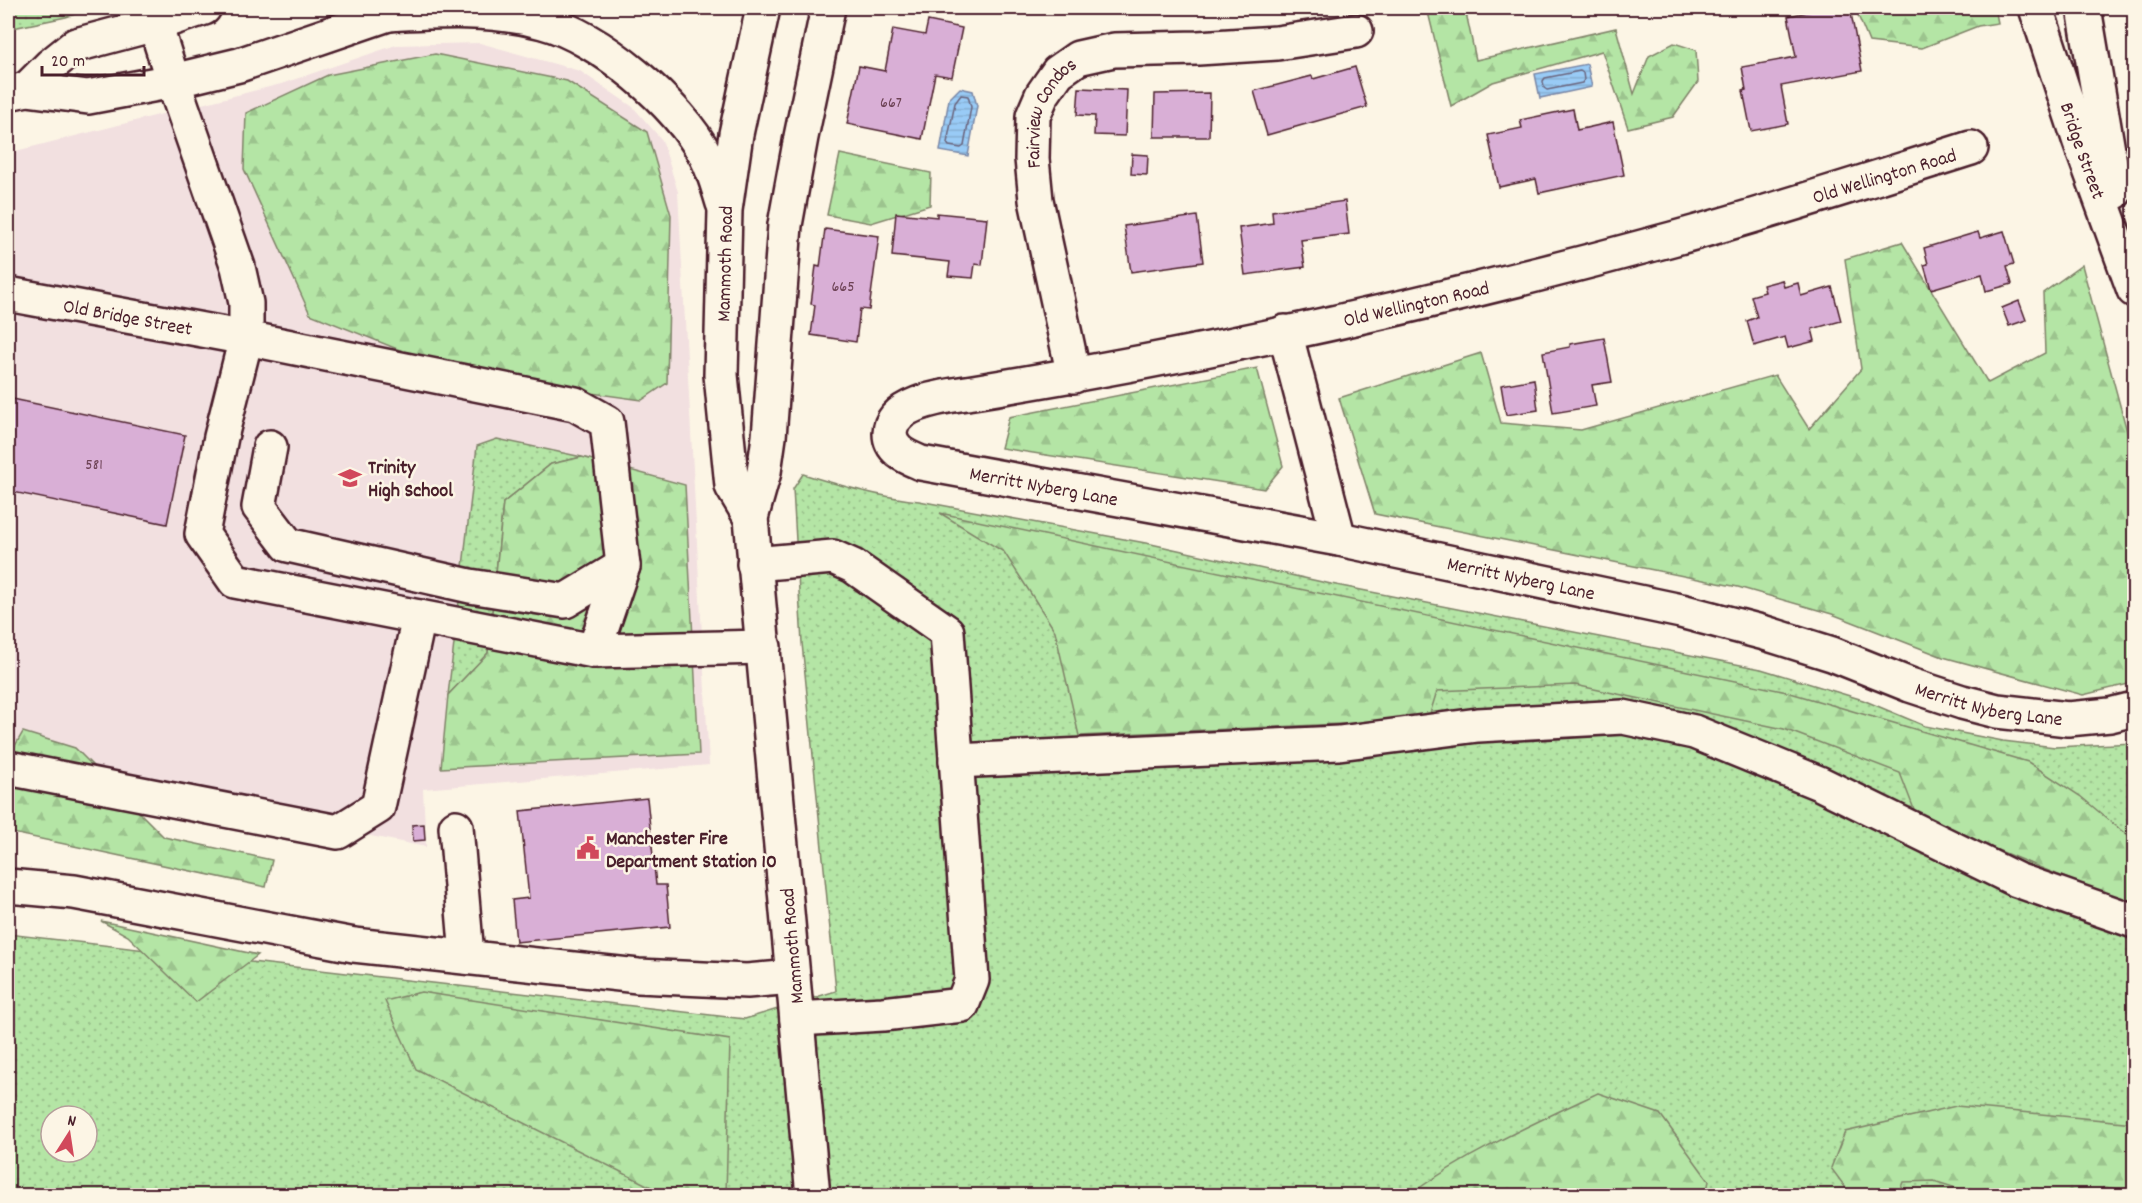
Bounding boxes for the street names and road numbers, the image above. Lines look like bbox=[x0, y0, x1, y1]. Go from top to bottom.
street label: Fairview Condos bbox=[1021, 52, 1083, 170]
street label: Bridge Street bbox=[2051, 99, 2111, 204]
street label: Old Wellington Road bbox=[1809, 143, 1960, 213]
street label: Mammoth Road bbox=[711, 205, 742, 322]
street label: Old Wellington Road bbox=[1341, 276, 1492, 336]
street label: Old Bridge Street bbox=[60, 293, 194, 345]
street label: Merritt Nyberg Lane bbox=[967, 461, 1120, 516]
street label: Merritt Nyberg Lane bbox=[1444, 551, 1597, 610]
street label: Merritt Nyberg Lane bbox=[1911, 677, 2064, 735]
street label: Mammoth Road bbox=[775, 887, 813, 1005]

